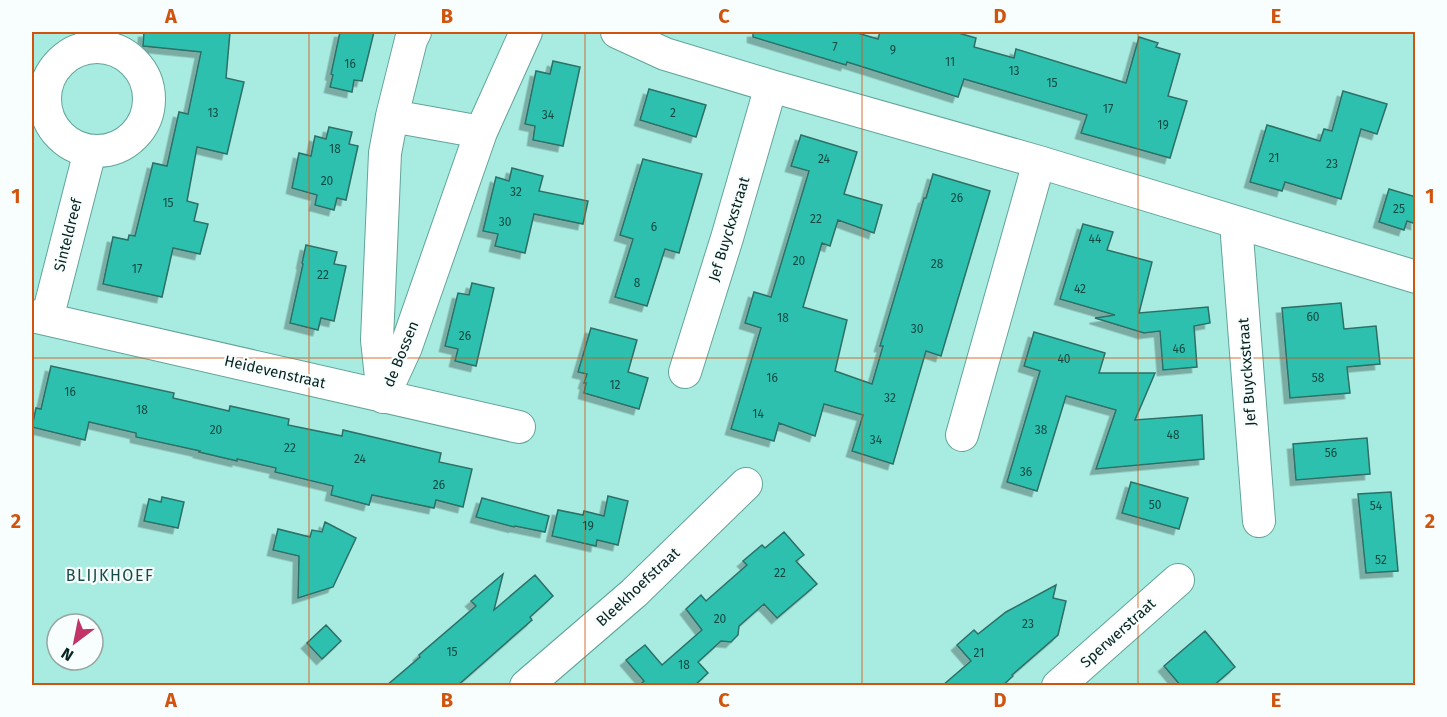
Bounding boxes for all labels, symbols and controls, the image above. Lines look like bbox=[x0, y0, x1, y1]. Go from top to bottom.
text: A bbox=[164, 4, 178, 28]
text: B bbox=[441, 4, 453, 28]
text: C bbox=[718, 4, 730, 28]
text: D bbox=[993, 4, 1007, 28]
text: E bbox=[1271, 4, 1281, 28]
house number: 7 bbox=[832, 40, 838, 54]
house number: 9 bbox=[890, 43, 896, 57]
house number: 11 bbox=[945, 55, 955, 69]
house number: 16 bbox=[344, 57, 356, 71]
house number: 13 bbox=[1008, 64, 1020, 78]
house number: 15 bbox=[1046, 76, 1058, 90]
house number: 17 bbox=[1103, 102, 1113, 116]
house number: 13 bbox=[207, 106, 219, 120]
house number: 2 bbox=[670, 106, 676, 120]
house number: 34 bbox=[542, 108, 555, 122]
house number: 19 bbox=[1157, 118, 1169, 132]
house number: 18 bbox=[329, 142, 341, 156]
house number: 21 bbox=[1269, 151, 1279, 165]
house number: 24 bbox=[818, 152, 831, 166]
house number: 23 bbox=[1326, 157, 1338, 171]
house number: 20 bbox=[321, 174, 334, 188]
street label: Jef Buyckxstraat bbox=[705, 174, 754, 283]
text: 1 bbox=[11, 184, 21, 208]
text: 1 bbox=[1425, 184, 1435, 208]
house number: 32 bbox=[510, 185, 522, 199]
house number: 26 bbox=[951, 191, 963, 205]
street label: Sinteldreef bbox=[50, 196, 86, 273]
house number: 15 bbox=[162, 196, 174, 210]
house number: 25 bbox=[1393, 202, 1405, 216]
house number: 22 bbox=[810, 212, 822, 226]
house number: 30 bbox=[499, 215, 512, 229]
house number: 6 bbox=[651, 220, 657, 234]
house number: 44 bbox=[1089, 232, 1102, 246]
house number: 20 bbox=[793, 254, 806, 268]
house number: 28 bbox=[931, 257, 944, 271]
house number: 17 bbox=[132, 262, 142, 276]
house number: 22 bbox=[317, 268, 329, 282]
house number: 8 bbox=[634, 276, 641, 290]
house number: 42 bbox=[1074, 282, 1086, 296]
house number: 60 bbox=[1306, 310, 1320, 324]
house number: 18 bbox=[777, 311, 789, 325]
street label: Jef Buyckxstraat bbox=[1234, 317, 1260, 427]
street label: de Bossen bbox=[380, 318, 422, 390]
house number: 30 bbox=[911, 322, 924, 336]
house number: 26 bbox=[459, 329, 471, 343]
house number: 46 bbox=[1173, 342, 1185, 356]
street label: Heidevenstraat bbox=[223, 352, 328, 393]
house number: 40 bbox=[1057, 352, 1071, 366]
house number: 16 bbox=[766, 371, 778, 385]
house number: 58 bbox=[1312, 371, 1325, 385]
house number: 12 bbox=[609, 378, 621, 392]
house number: 16 bbox=[64, 385, 76, 399]
house number: 32 bbox=[884, 391, 896, 405]
house number: 18 bbox=[136, 403, 148, 417]
house number: 14 bbox=[752, 407, 764, 421]
house number: 20 bbox=[210, 423, 223, 437]
house number: 38 bbox=[1035, 423, 1048, 437]
house number: 48 bbox=[1167, 428, 1180, 442]
house number: 34 bbox=[870, 433, 883, 447]
house number: 22 bbox=[284, 441, 296, 455]
house number: 56 bbox=[1325, 446, 1337, 460]
house number: 24 bbox=[354, 452, 367, 466]
house number: 36 bbox=[1020, 465, 1032, 479]
house number: 26 bbox=[433, 478, 445, 492]
house number: 50 bbox=[1149, 498, 1162, 512]
house number: 54 bbox=[1370, 499, 1383, 513]
text: 2 bbox=[11, 509, 21, 533]
text: 2 bbox=[1425, 509, 1435, 533]
house number: 19 bbox=[582, 519, 594, 533]
street label: Bleekhoefstraat bbox=[593, 543, 684, 630]
house number: 52 bbox=[1375, 553, 1387, 567]
district label: BLIJKHOEF bbox=[66, 566, 154, 585]
house number: 22 bbox=[774, 566, 786, 580]
street label: Sperwerstraat bbox=[1077, 594, 1160, 671]
north arrow bbox=[45, 612, 105, 672]
house number: 20 bbox=[714, 612, 727, 626]
house number: 23 bbox=[1022, 617, 1034, 631]
text: N bbox=[58, 643, 77, 665]
house number: 15 bbox=[446, 645, 458, 659]
house number: 21 bbox=[974, 646, 984, 660]
house number: 18 bbox=[678, 658, 690, 672]
text: A bbox=[164, 688, 178, 712]
text: B bbox=[441, 688, 453, 712]
text: C bbox=[718, 688, 730, 712]
text: D bbox=[993, 688, 1007, 712]
text: E bbox=[1271, 688, 1281, 712]

